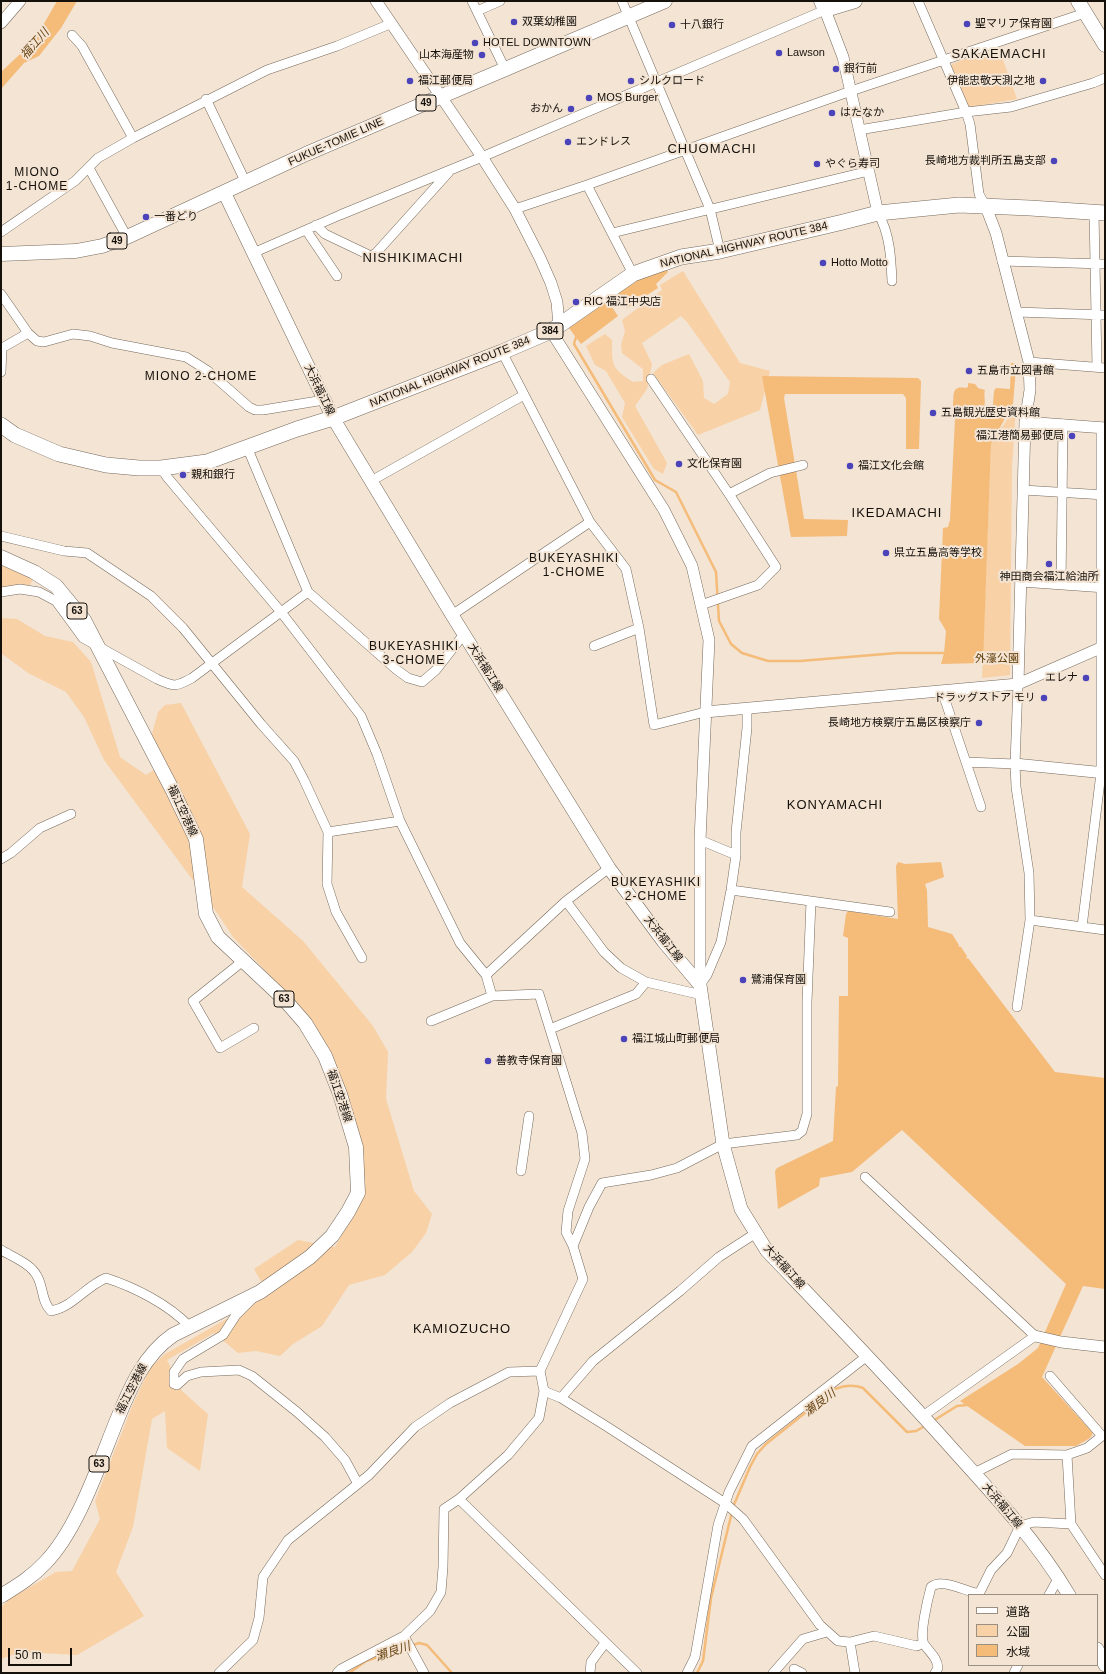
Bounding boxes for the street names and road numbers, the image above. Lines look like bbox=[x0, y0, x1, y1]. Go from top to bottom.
road number: 49 bbox=[416, 95, 436, 111]
street label: FUKUE-TOMIE LINE bbox=[286, 115, 386, 169]
street label: NATIONAL HIGHWAY ROUTE 384 bbox=[659, 219, 829, 271]
road number: 49 bbox=[107, 233, 127, 249]
road number: 384 bbox=[537, 323, 563, 339]
street label: NATIONAL HIGHWAY ROUTE 384 bbox=[368, 334, 532, 410]
street label: 大浜福江線 bbox=[301, 362, 337, 418]
road number: 63 bbox=[67, 603, 87, 619]
street label: 大浜福江線 bbox=[465, 641, 505, 695]
street label: 福江空港線 bbox=[164, 783, 200, 839]
street label: 大浜福江線 bbox=[641, 913, 685, 965]
road number: 63 bbox=[274, 991, 294, 1007]
street label: 福江空港線 bbox=[324, 1068, 354, 1124]
street label: 大浜福江線 bbox=[761, 1242, 807, 1292]
street label: 福江空港線 bbox=[114, 1362, 150, 1416]
road number: 63 bbox=[89, 1456, 109, 1472]
street label: 大浜福江線 bbox=[979, 1481, 1025, 1531]

